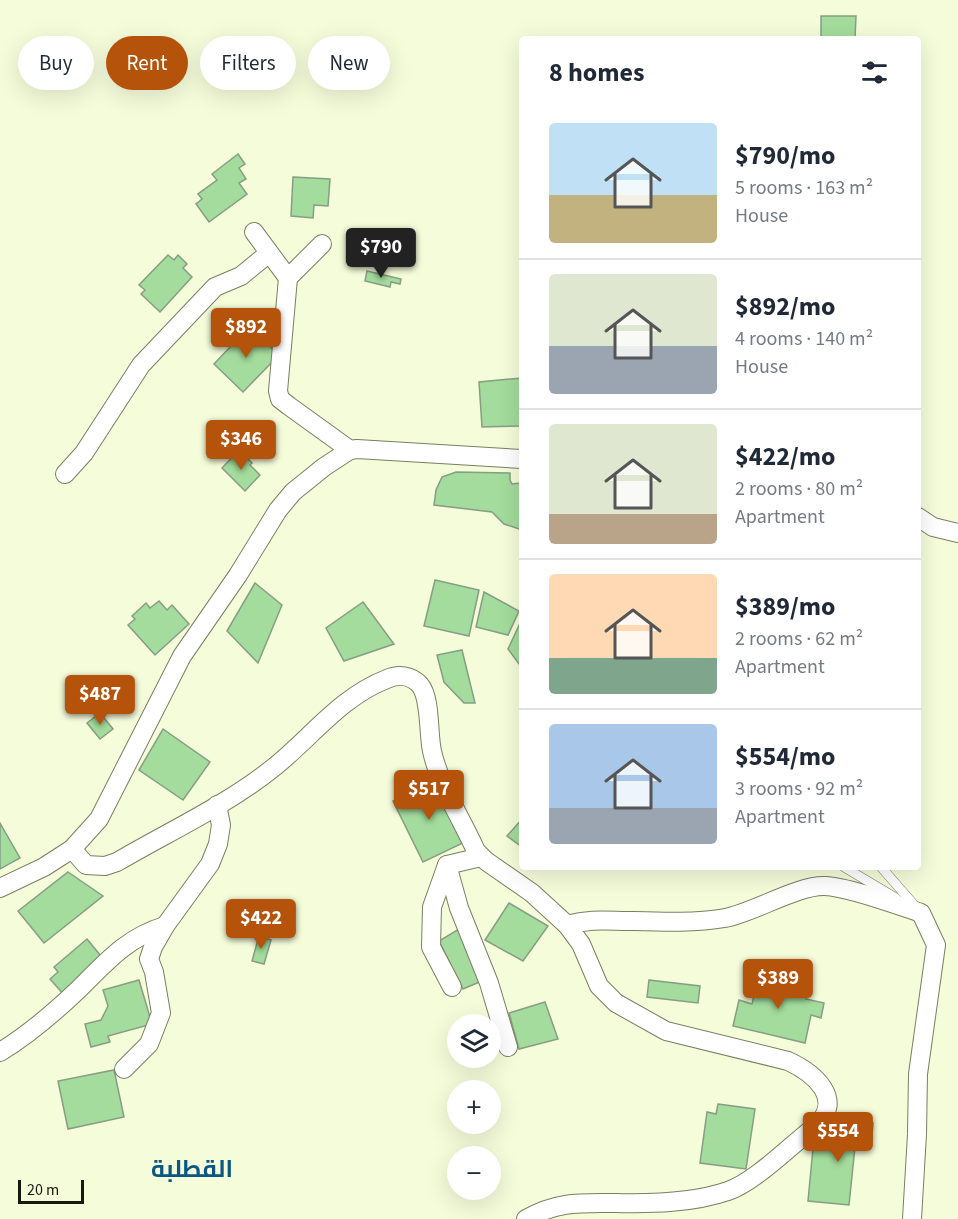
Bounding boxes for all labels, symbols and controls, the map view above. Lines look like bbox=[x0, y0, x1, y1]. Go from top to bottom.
chip: Buy bbox=[18, 36, 94, 90]
chip: Rent bbox=[106, 36, 188, 90]
chip: Filters bbox=[200, 36, 296, 90]
chip: New bbox=[308, 36, 390, 90]
text: 8 homes bbox=[549, 54, 644, 91]
icon: filters bbox=[858, 56, 891, 89]
text: $790/mo bbox=[735, 137, 835, 174]
icon: home bbox=[597, 147, 669, 219]
text: 5 rooms · 163 m² bbox=[735, 174, 873, 202]
text: House bbox=[735, 202, 788, 230]
pin: $790 bbox=[345, 228, 417, 279]
text: $790 bbox=[360, 233, 402, 261]
text: $892/mo bbox=[735, 288, 835, 325]
icon: home bbox=[597, 298, 669, 370]
pin: $892 bbox=[210, 308, 282, 359]
text: $892 bbox=[225, 313, 267, 341]
text: 4 rooms · 140 m² bbox=[735, 325, 873, 353]
text: House bbox=[735, 353, 788, 381]
pin: $346 bbox=[205, 420, 277, 471]
text: $346 bbox=[220, 425, 262, 453]
text: $422/mo bbox=[735, 438, 835, 475]
icon: home bbox=[597, 448, 669, 520]
text: 2 rooms · 80 m² bbox=[735, 475, 863, 503]
text: Apartment bbox=[735, 503, 825, 531]
text: $389/mo bbox=[735, 588, 835, 625]
icon: home bbox=[597, 598, 669, 670]
text: 2 rooms · 62 m² bbox=[735, 625, 863, 653]
text: Apartment bbox=[735, 653, 825, 681]
pin: $487 bbox=[64, 675, 136, 726]
text: $487 bbox=[79, 680, 121, 708]
text: $554/mo bbox=[735, 738, 835, 775]
icon: home bbox=[597, 748, 669, 820]
pin: $517 bbox=[393, 770, 465, 821]
text: $517 bbox=[408, 775, 450, 803]
text: 3 rooms · 92 m² bbox=[735, 775, 863, 803]
text: Apartment bbox=[735, 803, 825, 831]
pin: $422 bbox=[225, 899, 297, 950]
text: $422 bbox=[240, 904, 282, 932]
pin: $389 bbox=[742, 959, 814, 1010]
text: $389 bbox=[757, 964, 799, 992]
map controls bbox=[447, 1014, 501, 1200]
button: layers bbox=[447, 1014, 501, 1068]
button: + bbox=[447, 1080, 501, 1134]
pin: $554 bbox=[802, 1112, 874, 1163]
text: $554 bbox=[817, 1117, 859, 1145]
button: − bbox=[447, 1146, 501, 1200]
district label: القطلبة bbox=[151, 1152, 233, 1187]
scale bar bbox=[18, 1177, 84, 1204]
text: 20 m bbox=[27, 1179, 59, 1201]

